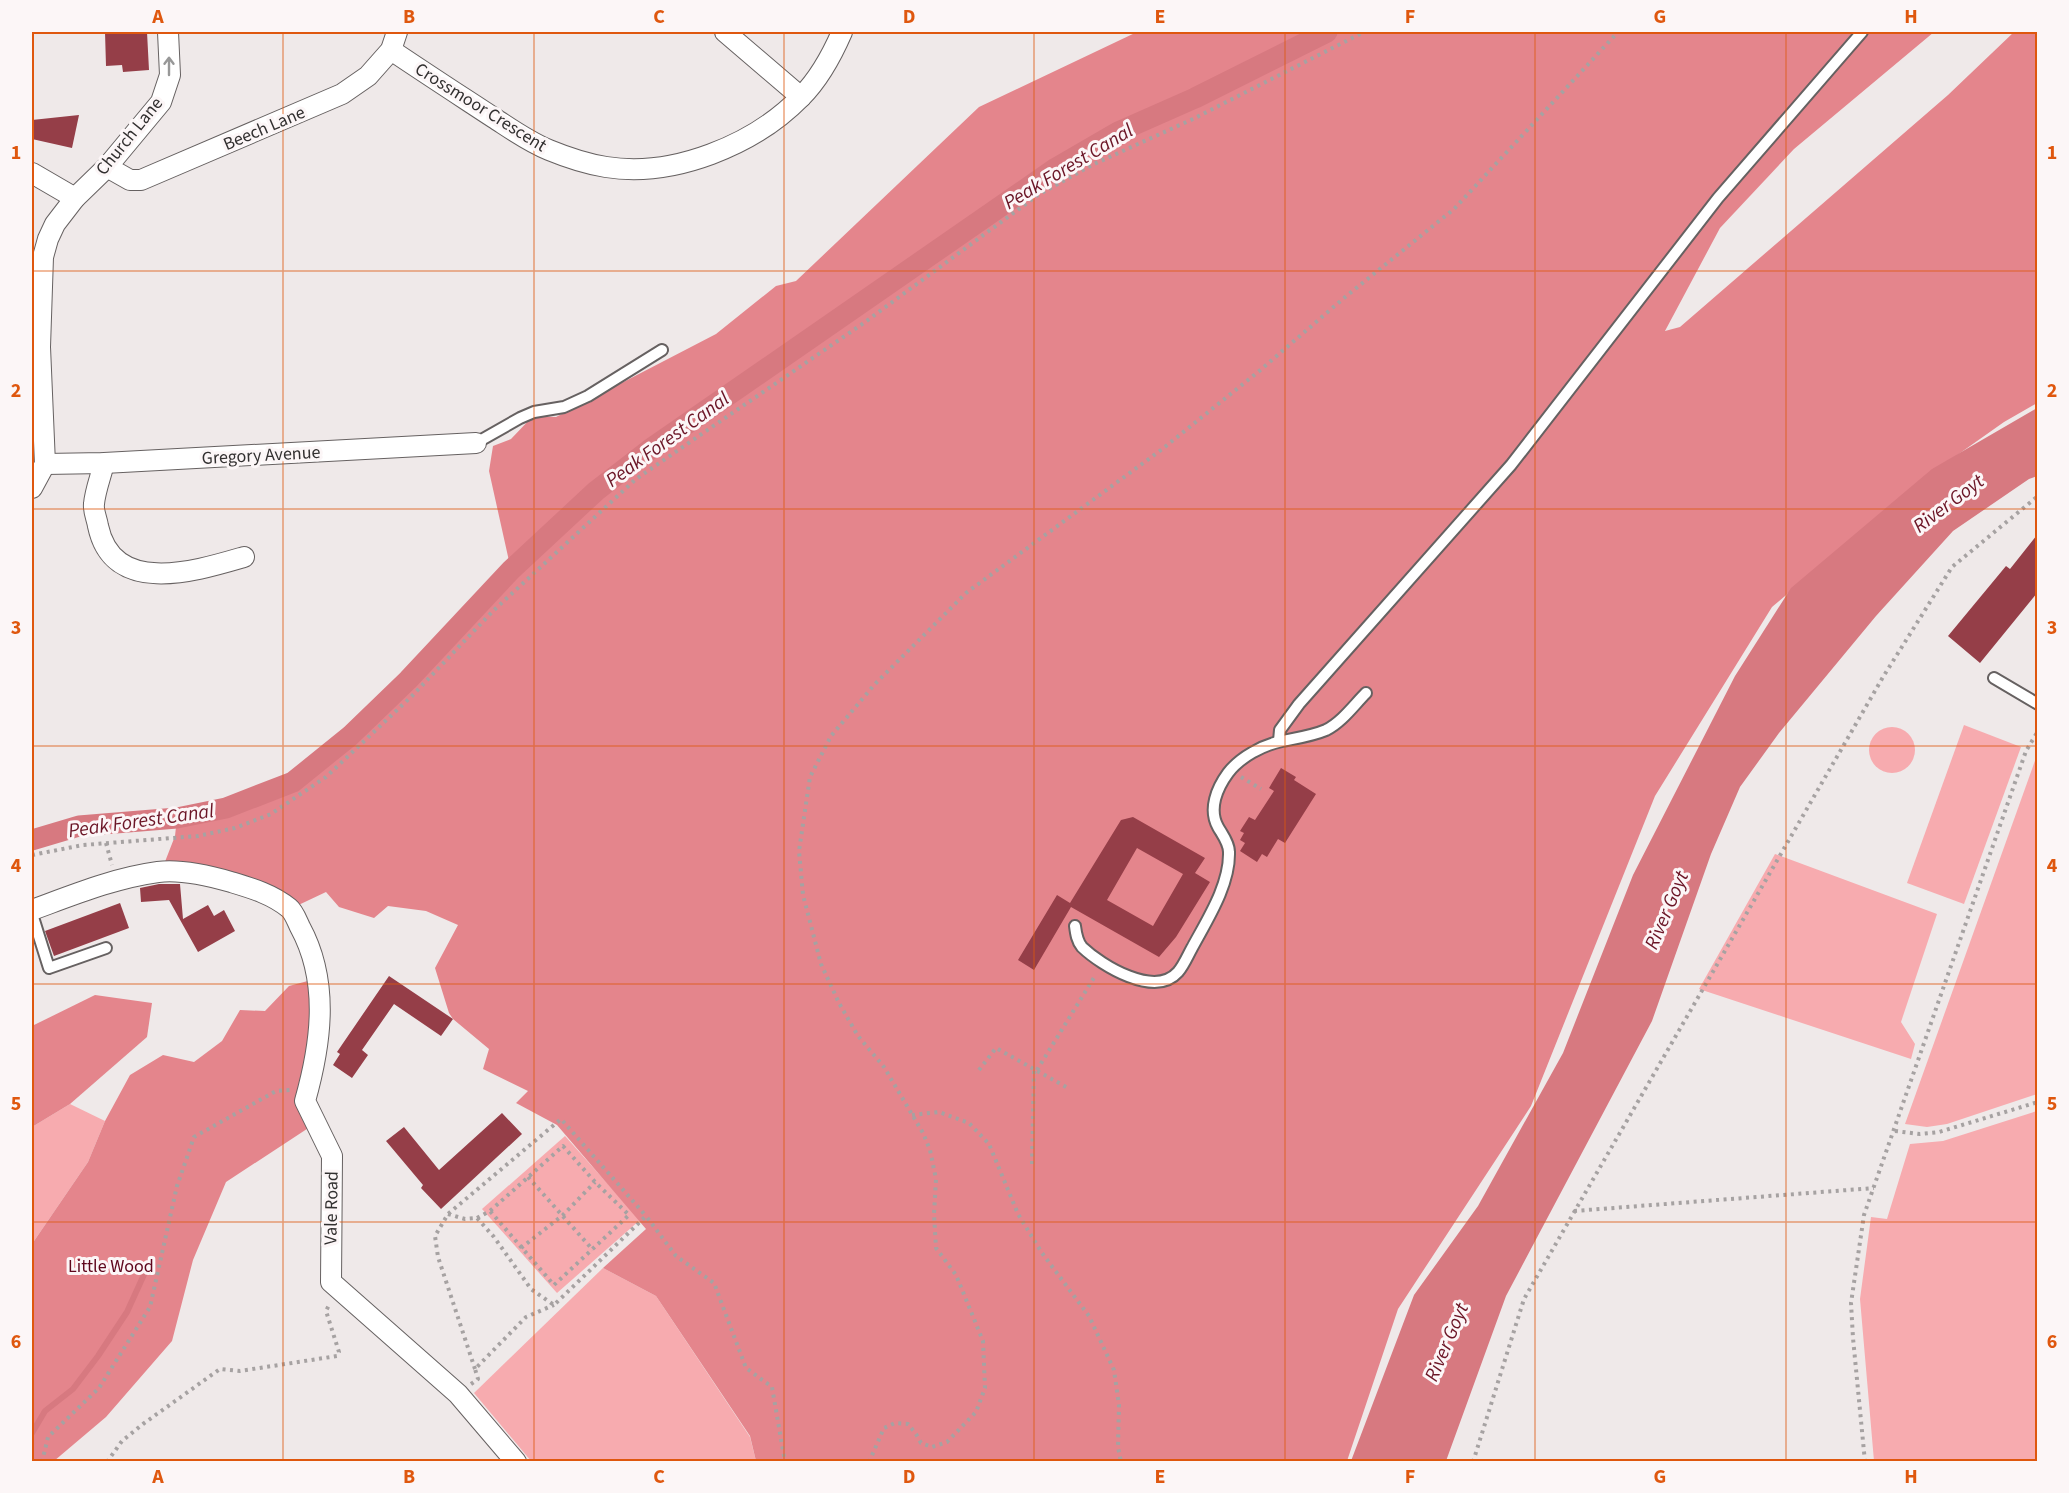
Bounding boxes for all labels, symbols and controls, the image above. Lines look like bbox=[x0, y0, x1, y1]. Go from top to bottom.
text: A bbox=[151, 3, 164, 31]
text: B bbox=[403, 3, 415, 31]
text: C bbox=[653, 3, 665, 31]
text: D bbox=[903, 3, 915, 31]
text: E bbox=[1155, 3, 1165, 31]
text: F bbox=[1405, 3, 1415, 31]
text: G bbox=[1654, 3, 1666, 31]
text: H bbox=[1904, 3, 1918, 31]
one-way arrow bbox=[163, 57, 175, 77]
street label: Crossmoor Crescent bbox=[410, 57, 551, 158]
street label: Church Lane bbox=[90, 92, 169, 181]
street label: Beech Lane bbox=[219, 100, 309, 157]
water label: Peak Forest Canal bbox=[998, 117, 1139, 217]
text: 1 bbox=[11, 139, 21, 167]
text: 1 bbox=[2047, 139, 2057, 167]
text: 2 bbox=[11, 377, 21, 405]
text: 2 bbox=[2047, 377, 2057, 405]
water label: Peak Forest Canal bbox=[600, 385, 735, 494]
street label: Gregory Avenue bbox=[201, 440, 321, 471]
water label: River Goyt bbox=[1907, 468, 1990, 540]
text: 3 bbox=[11, 614, 21, 642]
text: 3 bbox=[2047, 614, 2057, 642]
water label: Peak Forest Canal bbox=[67, 797, 216, 845]
text: 4 bbox=[11, 852, 22, 880]
text: 4 bbox=[2047, 852, 2058, 880]
water label: River Goyt bbox=[1638, 867, 1696, 954]
text: 5 bbox=[11, 1090, 21, 1118]
text: 5 bbox=[2047, 1090, 2057, 1118]
street label: Vale Road bbox=[318, 1171, 345, 1245]
park label: Little Wood bbox=[68, 1254, 154, 1279]
water label: River Goyt bbox=[1418, 1299, 1476, 1386]
text: 6 bbox=[11, 1328, 21, 1356]
text: 6 bbox=[2047, 1328, 2057, 1356]
text: A bbox=[151, 1463, 164, 1491]
text: B bbox=[403, 1463, 415, 1491]
text: C bbox=[653, 1463, 665, 1491]
text: D bbox=[903, 1463, 915, 1491]
text: E bbox=[1155, 1463, 1165, 1491]
text: F bbox=[1405, 1463, 1415, 1491]
text: G bbox=[1654, 1463, 1666, 1491]
text: H bbox=[1904, 1463, 1918, 1491]

